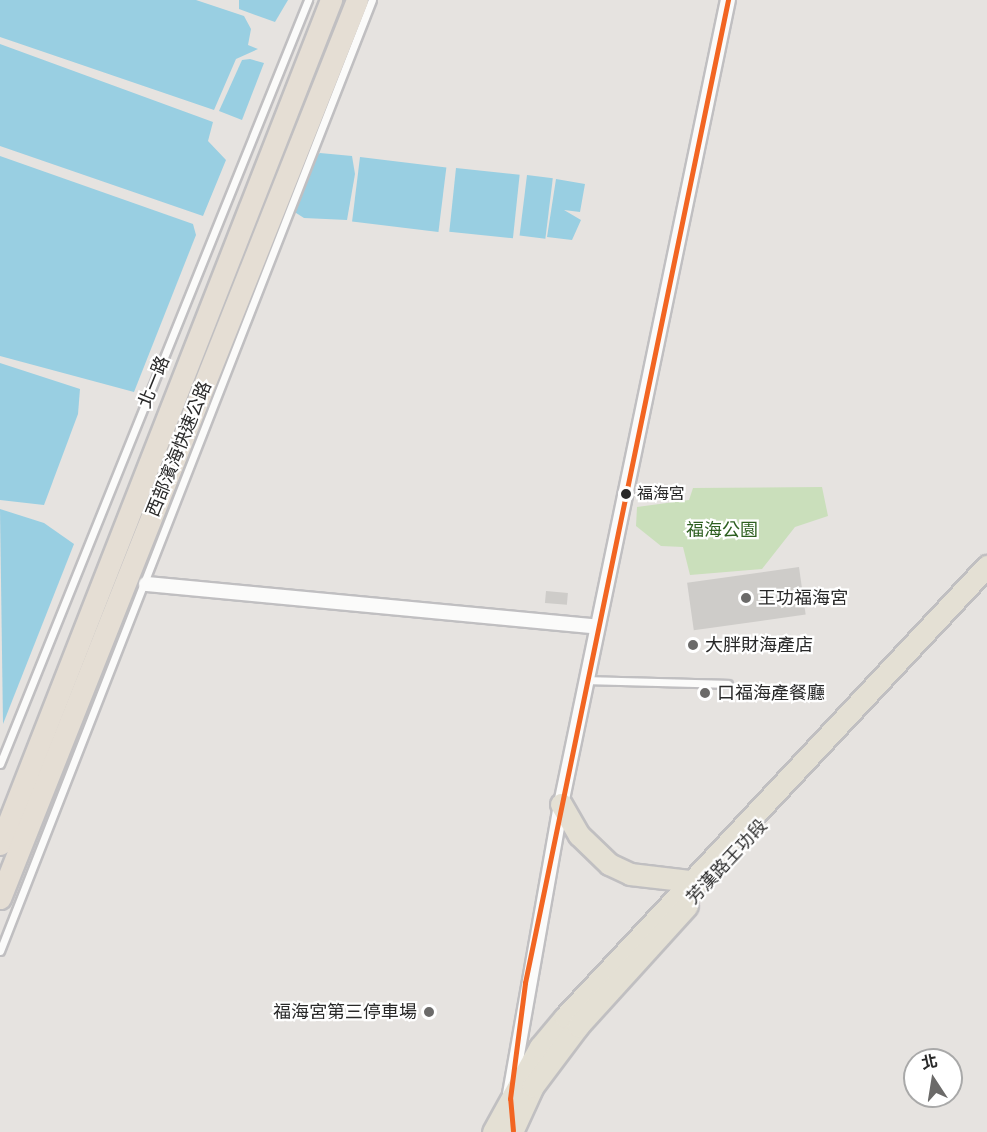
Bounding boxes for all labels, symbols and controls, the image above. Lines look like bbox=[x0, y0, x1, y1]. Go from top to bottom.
street label: 北一路 bbox=[134, 353, 174, 411]
street label: 西部濱海快速公路 bbox=[142, 378, 216, 520]
place label: 福海宮 bbox=[637, 484, 685, 504]
marker: 福海宮 bbox=[620, 488, 632, 500]
park label: 福海公園 bbox=[686, 519, 758, 541]
place label: 王功福海宮 bbox=[758, 587, 848, 609]
marker: 王功福海宮 bbox=[739, 591, 753, 605]
place label: 大胖財海產店 bbox=[705, 634, 813, 656]
marker: 大胖財海產店 bbox=[686, 638, 700, 652]
place label: 口福海產餐廳 bbox=[717, 682, 825, 704]
marker: 口福海產餐廳 bbox=[698, 686, 712, 700]
street label: 芳漢路王功段 bbox=[682, 815, 772, 909]
place label: 福海宮第三停車場 bbox=[273, 1001, 417, 1023]
marker: 福海宮第三停車場 bbox=[422, 1005, 436, 1019]
north arrow bbox=[903, 1048, 963, 1108]
text: 北 bbox=[920, 1050, 940, 1075]

